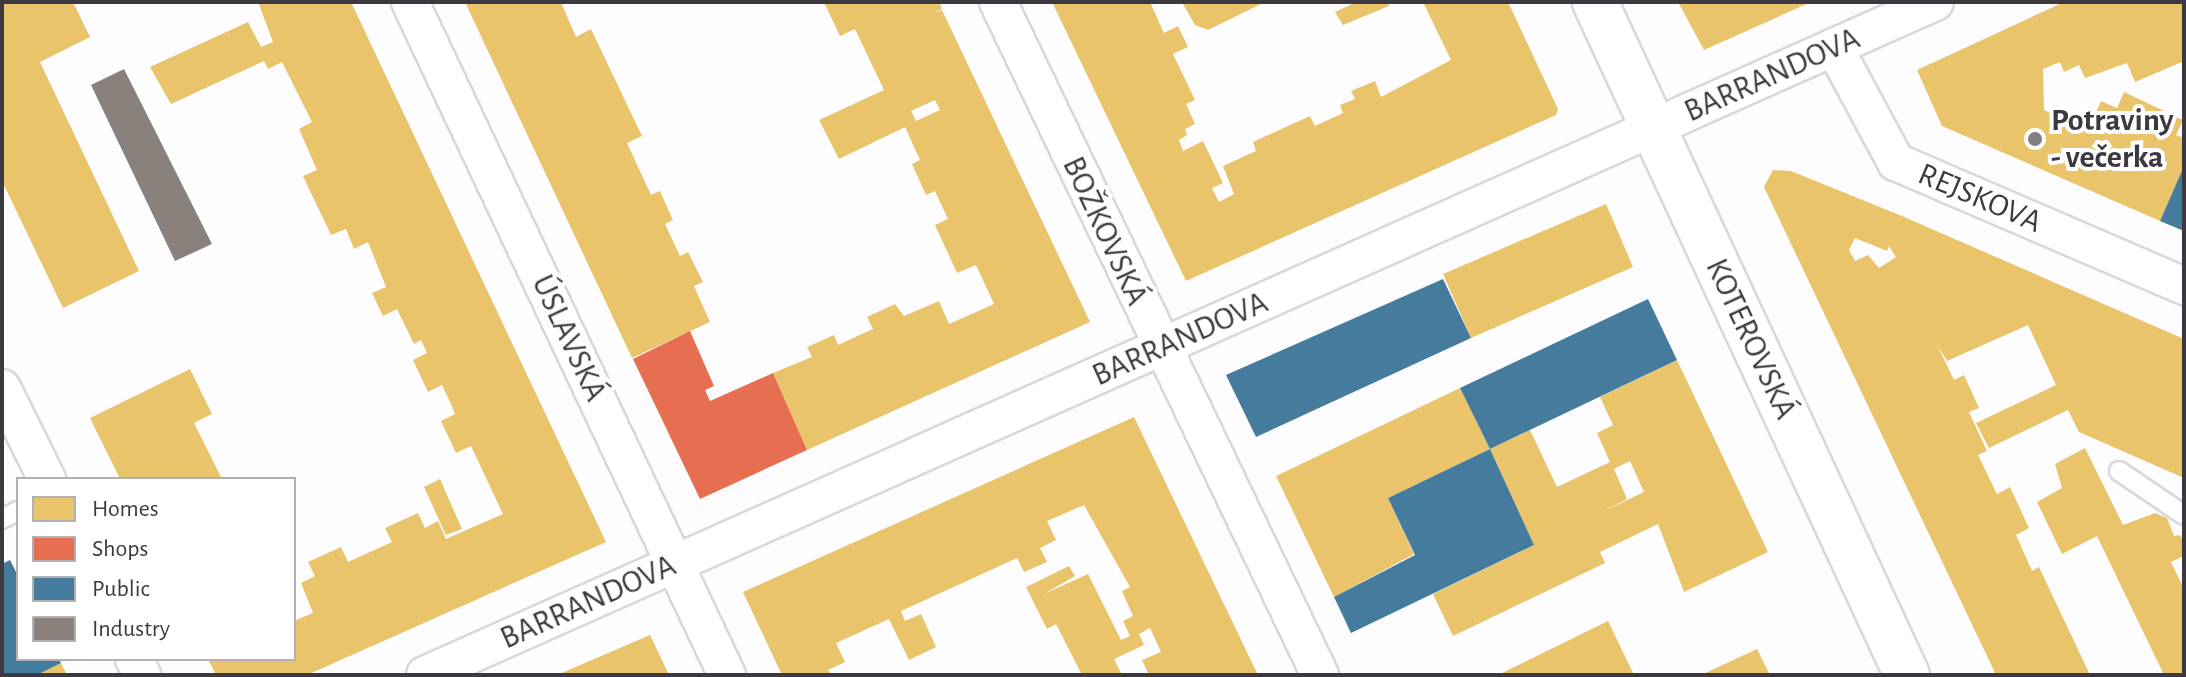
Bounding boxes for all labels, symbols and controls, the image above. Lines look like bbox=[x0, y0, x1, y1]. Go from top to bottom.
street label: BARRANDOVA bbox=[1678, 19, 1866, 131]
place label: Potraviny - večerka bbox=[2051, 102, 2174, 177]
marker: Potraviny - večerka bbox=[2026, 130, 2044, 148]
street label: BOŽKOVSKÁ bbox=[1054, 151, 1156, 311]
street label: REJSKOVA bbox=[1912, 155, 2048, 241]
street label: KOTEROVSKÁ bbox=[1697, 253, 1805, 425]
street label: ÚSLAVSKÁ bbox=[523, 269, 615, 407]
street label: BARRANDOVA bbox=[1086, 283, 1274, 395]
legend bbox=[16, 477, 296, 661]
text: Homes bbox=[92, 497, 159, 521]
text: Shops bbox=[92, 537, 148, 561]
street label: BARRANDOVA bbox=[494, 546, 682, 658]
text: Public bbox=[92, 577, 150, 601]
text: Industry bbox=[92, 617, 170, 641]

